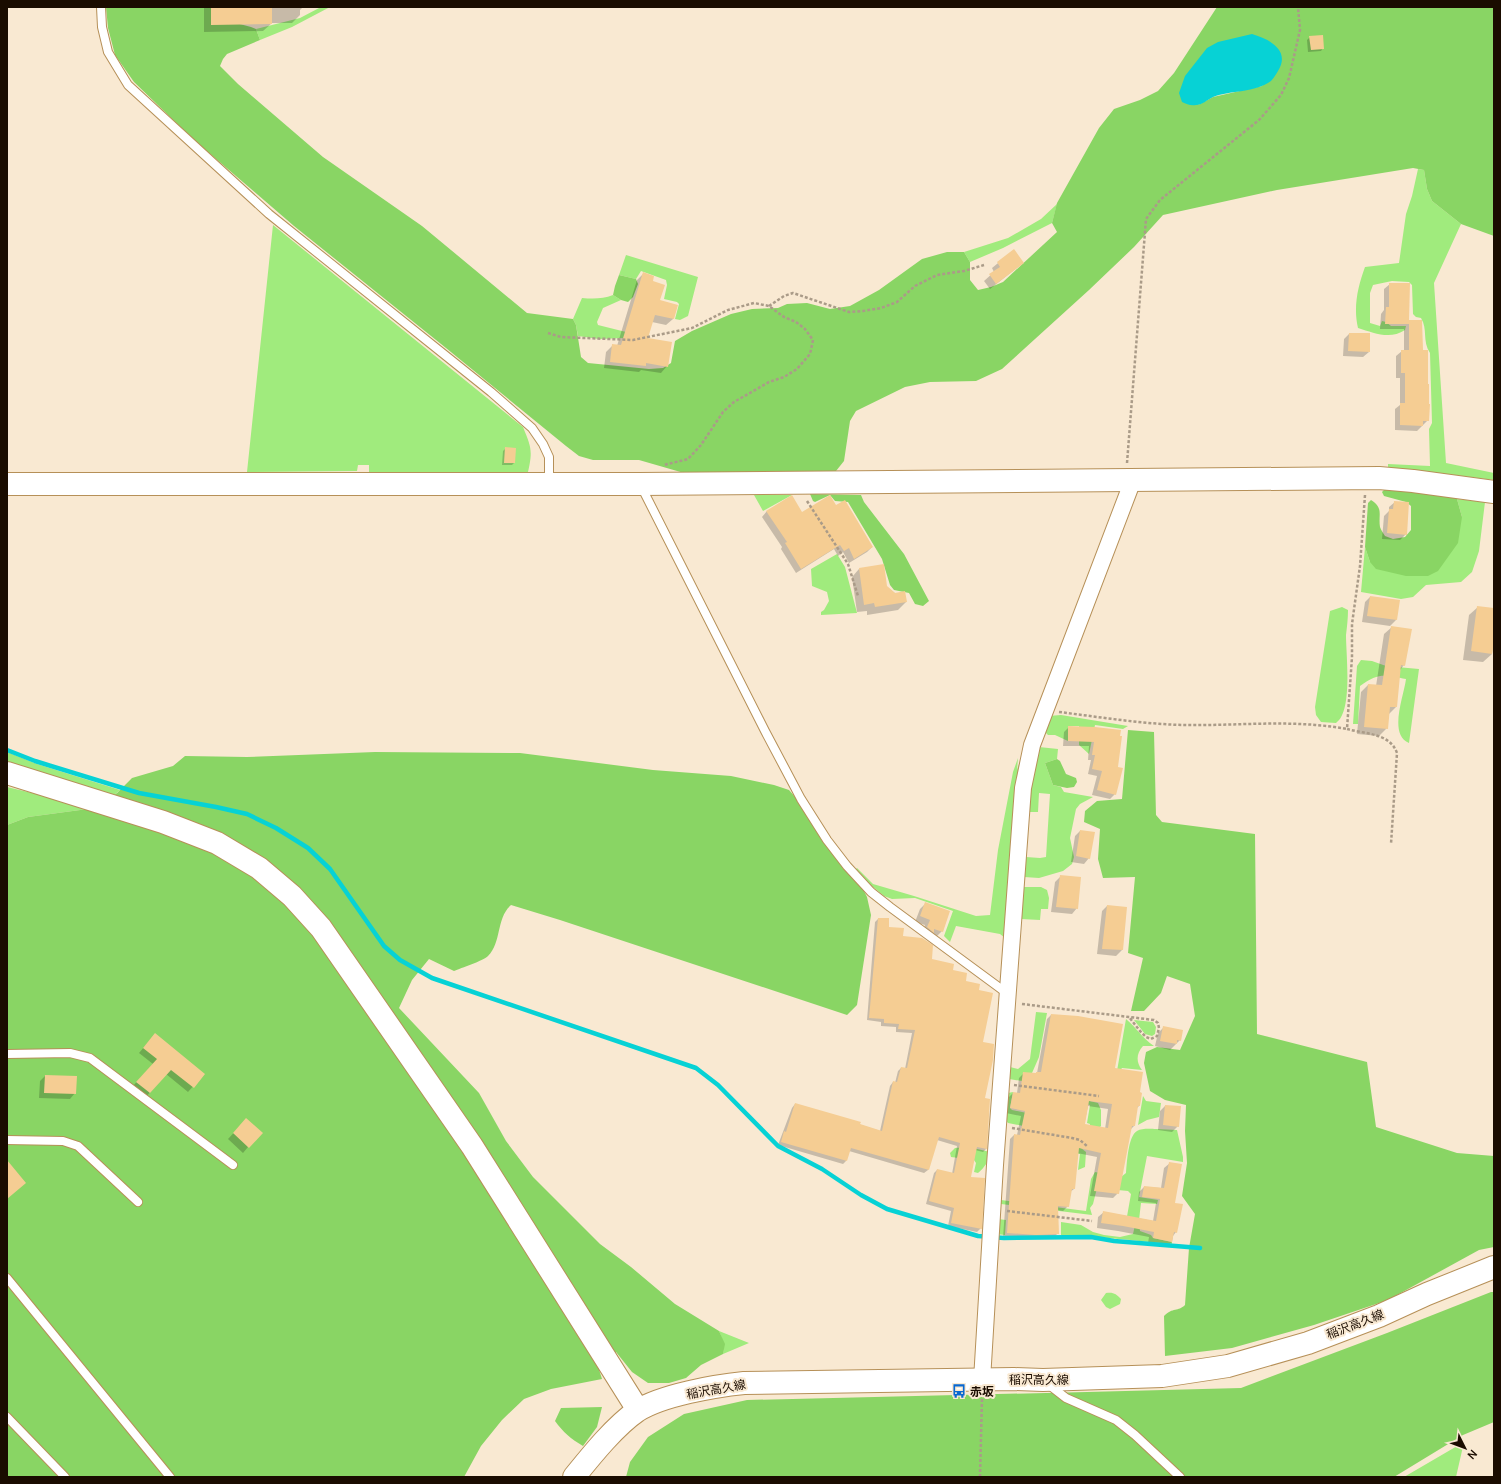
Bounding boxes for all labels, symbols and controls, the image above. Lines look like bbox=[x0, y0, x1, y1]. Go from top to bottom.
street label: 稲沢高久線 bbox=[1324, 1305, 1386, 1343]
street label: 稲沢高久線 bbox=[1009, 1371, 1069, 1388]
street label: 稲沢高久線 bbox=[685, 1375, 747, 1403]
bus stop icon: 赤坂 bbox=[951, 1383, 967, 1399]
place label: 赤坂 bbox=[970, 1383, 994, 1400]
north arrow bbox=[1445, 1428, 1485, 1468]
text: N bbox=[1465, 1447, 1481, 1463]

